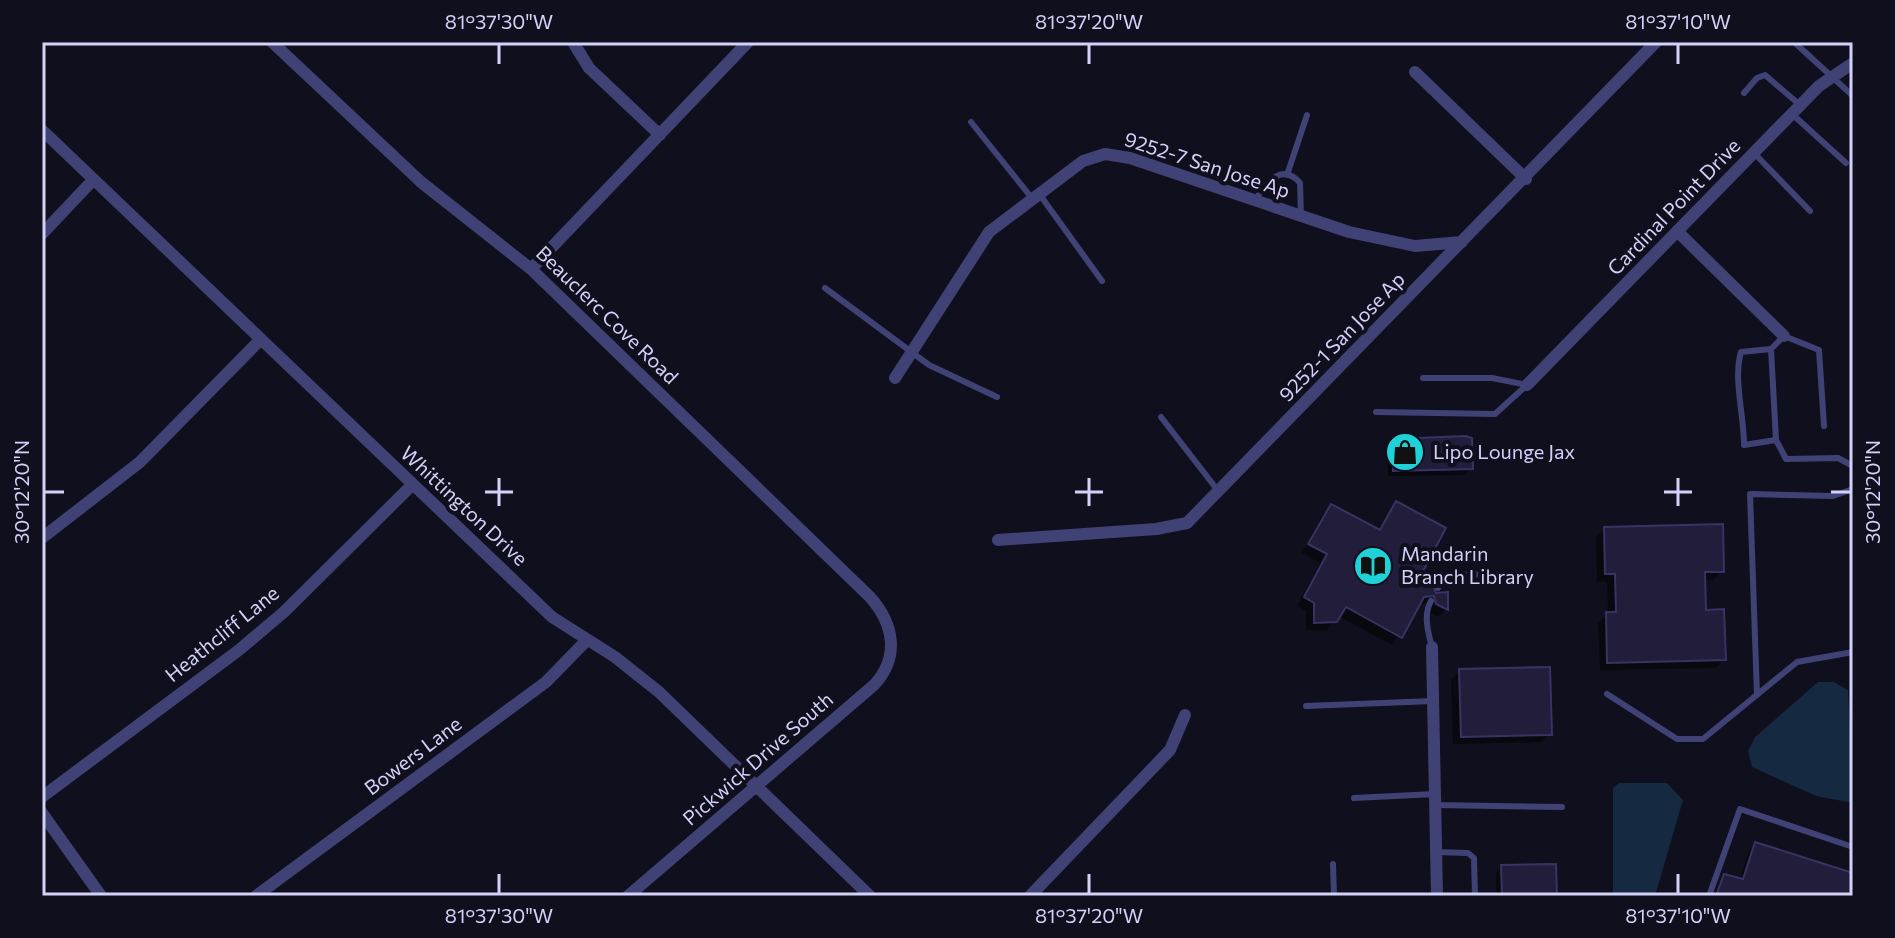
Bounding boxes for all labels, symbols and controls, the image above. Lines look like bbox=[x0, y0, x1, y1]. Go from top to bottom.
text: 81°37'30"W bbox=[445, 9, 553, 33]
text: 81°37'20"W bbox=[1035, 9, 1143, 33]
text: 81°37'10"W bbox=[1625, 9, 1731, 33]
street label: 9252-7 San Jose Ap bbox=[1121, 126, 1293, 202]
street label: Cardinal Point Drive bbox=[1602, 133, 1745, 280]
street label: Beauclerc Cove Road bbox=[532, 240, 684, 388]
street label: 9252-1 San Jose Ap bbox=[1273, 267, 1409, 406]
shop icon: Lipo Lounge Jax bbox=[1384, 431, 1426, 473]
place label: Lipo Lounge Jax bbox=[1433, 439, 1576, 463]
text: 30°12'20"N bbox=[9, 440, 33, 544]
street label: Whittington Drive bbox=[396, 440, 533, 570]
text: 30°12'20"N bbox=[1860, 440, 1884, 544]
place label: Mandarin Branch Library bbox=[1401, 541, 1534, 588]
library icon: Mandarin Branch Library bbox=[1352, 545, 1394, 587]
street label: Heathcliff Lane bbox=[160, 580, 283, 686]
street label: Pickwick Drive South bbox=[677, 687, 837, 830]
street label: Bowers Lane bbox=[359, 711, 466, 799]
text: 81°37'30"W bbox=[445, 903, 553, 927]
text: 81°37'20"W bbox=[1035, 903, 1143, 927]
text: 81°37'10"W bbox=[1625, 903, 1731, 927]

